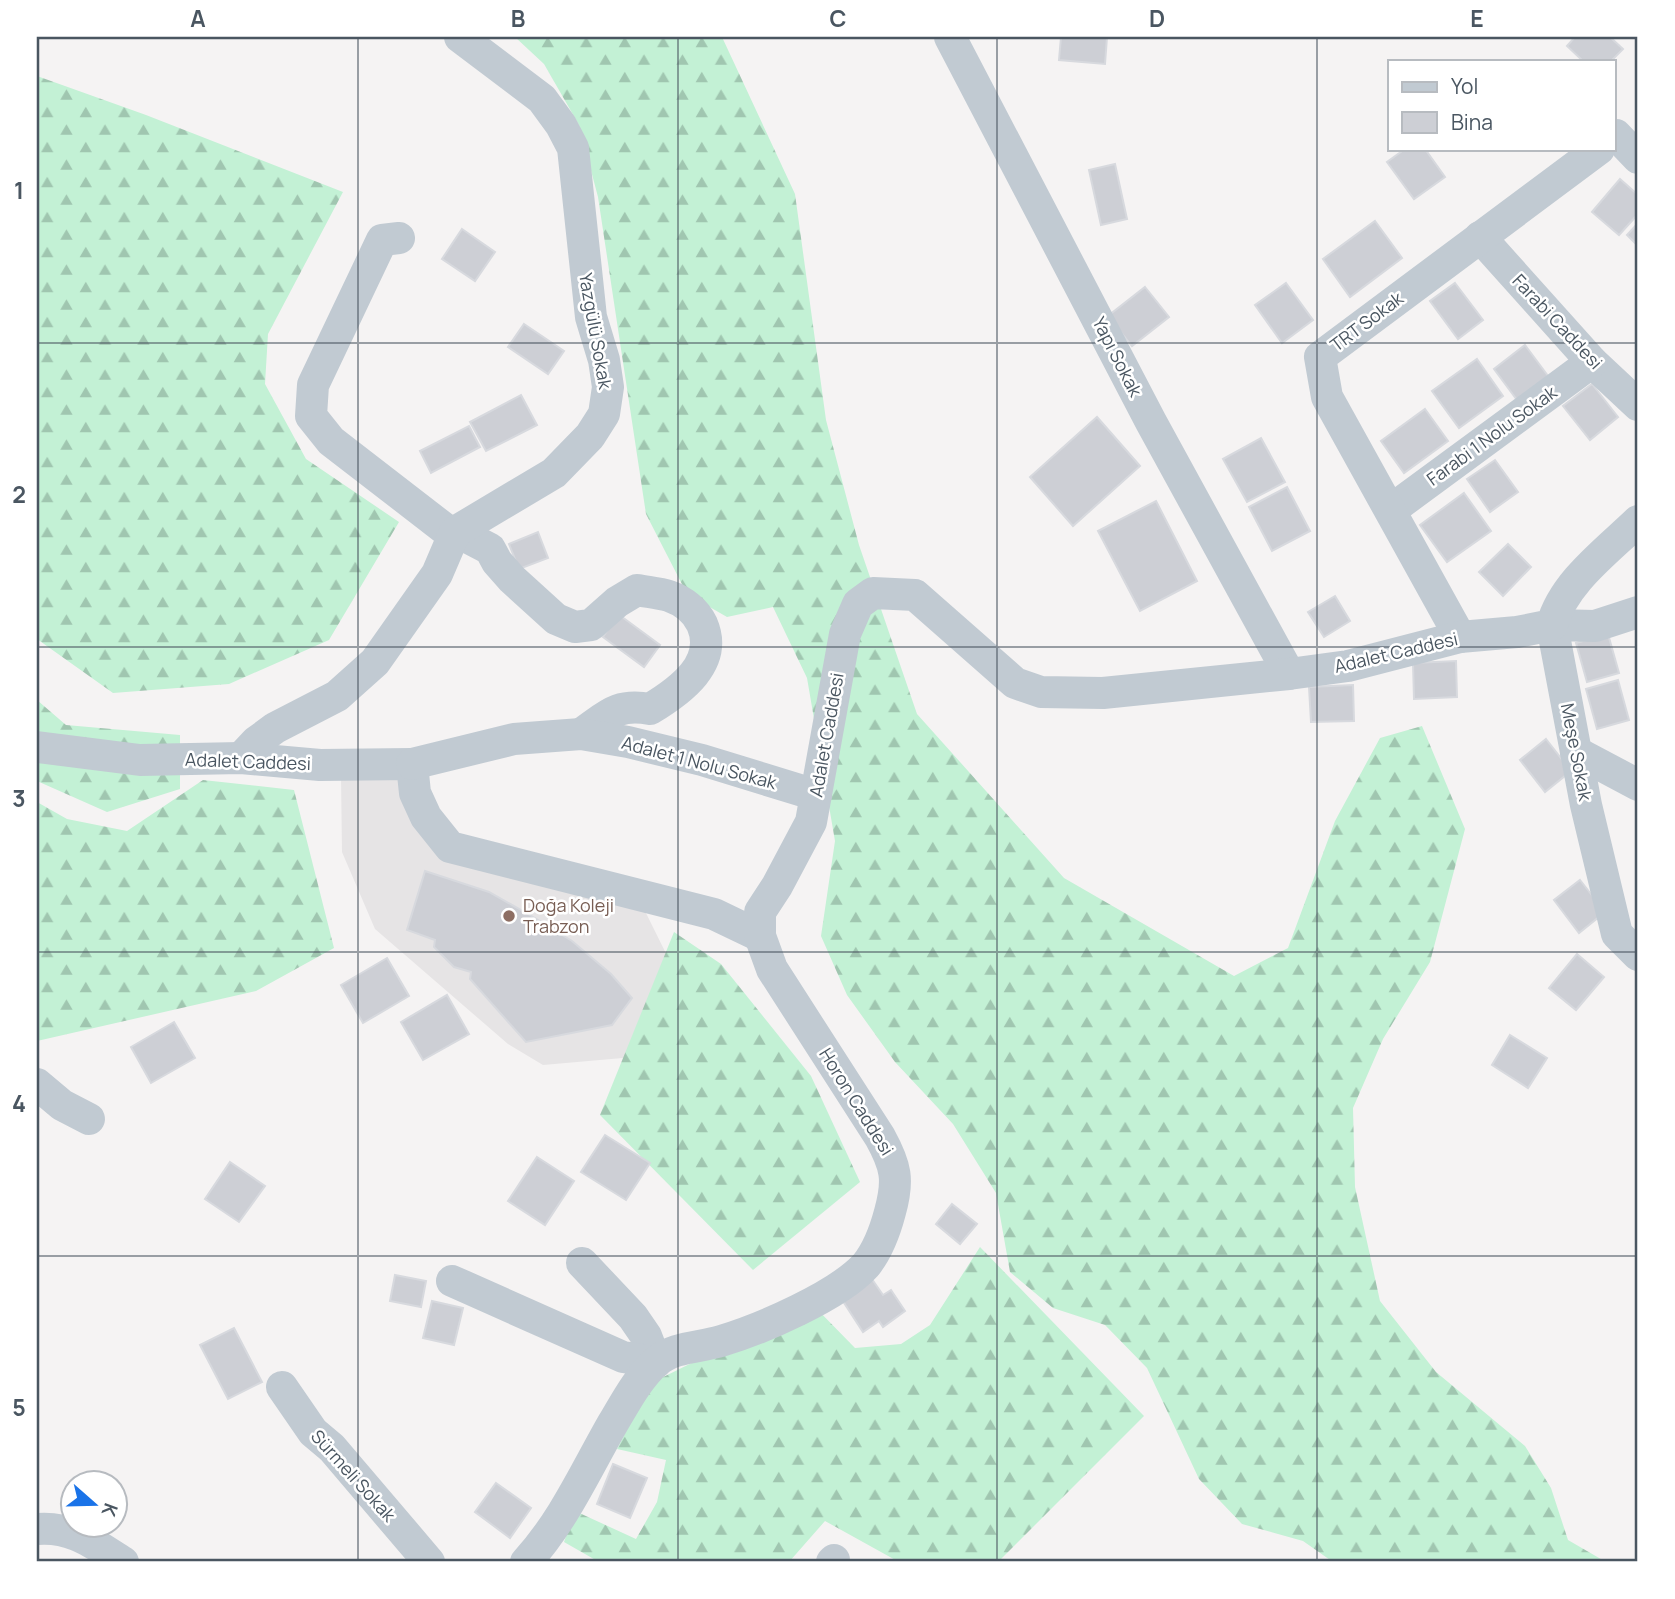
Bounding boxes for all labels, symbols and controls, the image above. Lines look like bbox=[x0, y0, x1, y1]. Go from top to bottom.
text: A bbox=[190, 2, 206, 34]
text: B bbox=[511, 2, 525, 34]
text: C bbox=[830, 2, 847, 34]
text: D bbox=[1149, 2, 1165, 34]
text: E bbox=[1470, 2, 1484, 34]
legend bbox=[1388, 60, 1616, 150]
text: Yol bbox=[1451, 72, 1478, 100]
text: Bina bbox=[1451, 108, 1493, 136]
text: 1 bbox=[14, 174, 24, 206]
street label: Farabi Caddesi bbox=[1507, 269, 1608, 374]
street label: Yazgülü Sokak bbox=[574, 271, 618, 392]
street label: TRT Sokak bbox=[1325, 285, 1409, 357]
street label: Yapı Sokak bbox=[1088, 312, 1149, 402]
street label: Farabi 1 Nolu Sokak bbox=[1422, 379, 1562, 490]
text: 2 bbox=[12, 478, 26, 510]
street label: Adalet Caddesi bbox=[1332, 626, 1460, 678]
street label: Adalet Caddesi bbox=[803, 671, 849, 799]
street label: Meşe Sokak bbox=[1556, 701, 1598, 804]
street label: Adalet 1 Nolu Sokak bbox=[619, 730, 780, 795]
street label: Adalet Caddesi bbox=[185, 747, 311, 775]
text: 3 bbox=[12, 782, 26, 814]
place label: Doğa Koleji Trabzon bbox=[523, 893, 614, 938]
marker: Doğa Koleji Trabzon bbox=[501, 908, 517, 924]
street label: Horon Caddesi bbox=[814, 1043, 900, 1160]
text: 4 bbox=[12, 1087, 26, 1119]
text: 5 bbox=[12, 1391, 26, 1423]
street label: Sürmeli Sokak bbox=[306, 1424, 402, 1527]
north arrow bbox=[60, 1470, 130, 1540]
text: K bbox=[95, 1500, 124, 1521]

